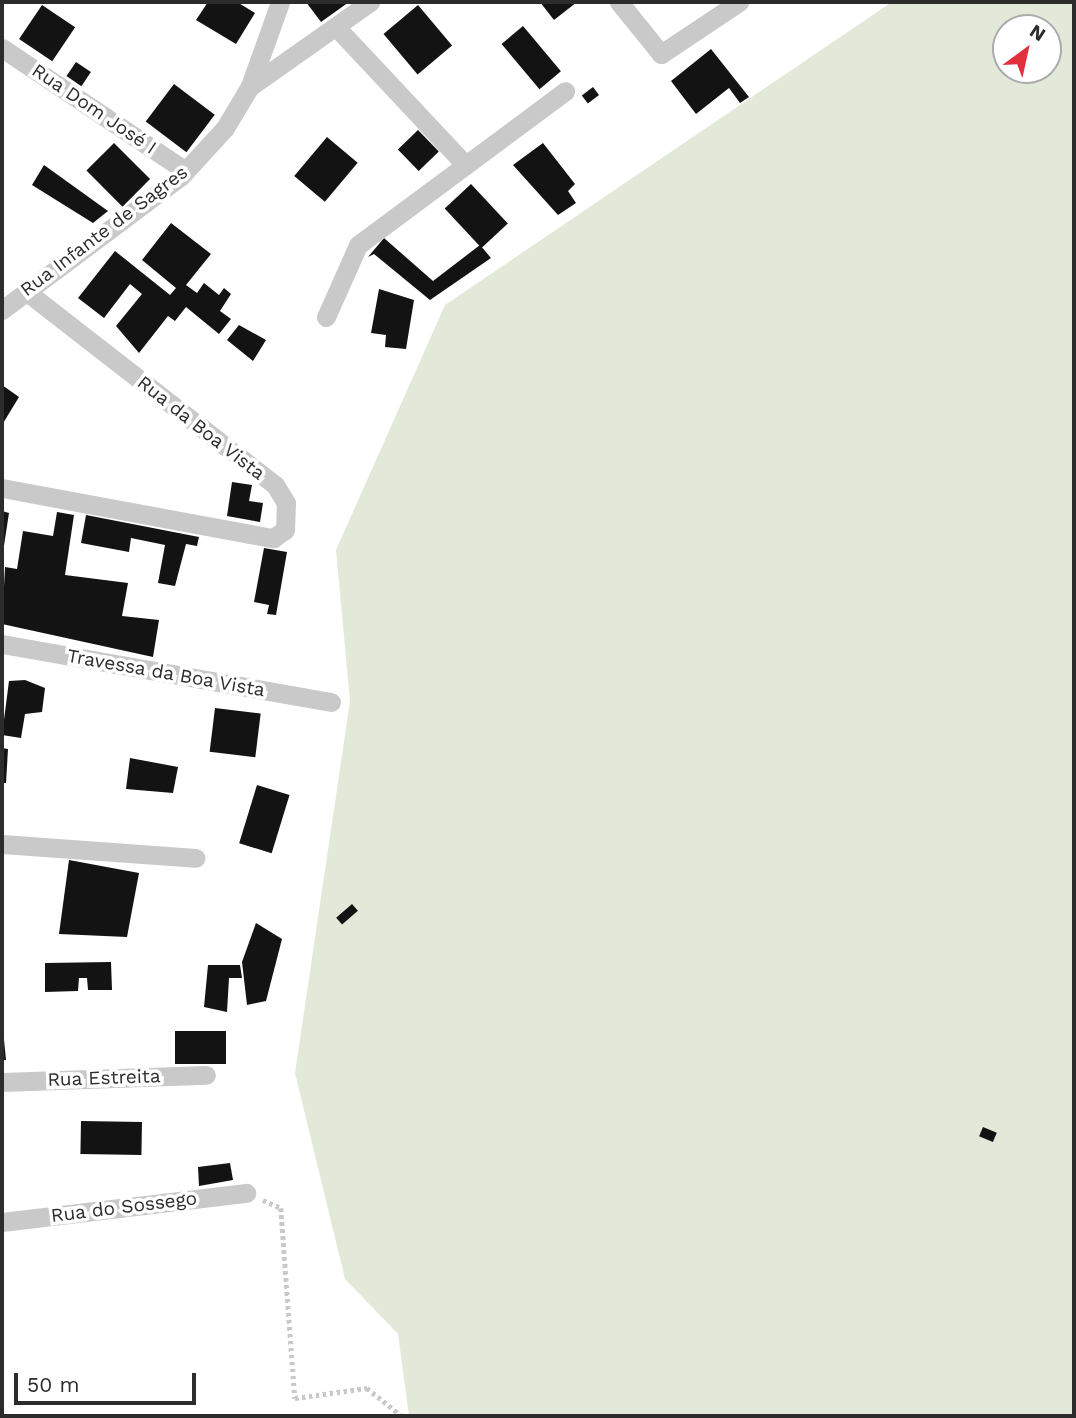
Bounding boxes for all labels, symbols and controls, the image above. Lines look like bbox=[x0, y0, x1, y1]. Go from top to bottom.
north arrow bbox=[992, 14, 1062, 84]
text: N bbox=[1025, 19, 1050, 46]
street label: Rua Dom José I bbox=[27, 59, 161, 159]
street label: Rua Infante de Sagres bbox=[16, 161, 192, 301]
street label: Rua da Boa Vista bbox=[132, 370, 270, 486]
street label: Travessa da Boa Vista bbox=[64, 644, 268, 702]
street label: Rua Estreita bbox=[47, 1065, 161, 1091]
street label: Rua do Sossego bbox=[50, 1187, 198, 1227]
scale bar bbox=[18, 1358, 200, 1402]
text: 50 m bbox=[27, 1372, 79, 1397]

